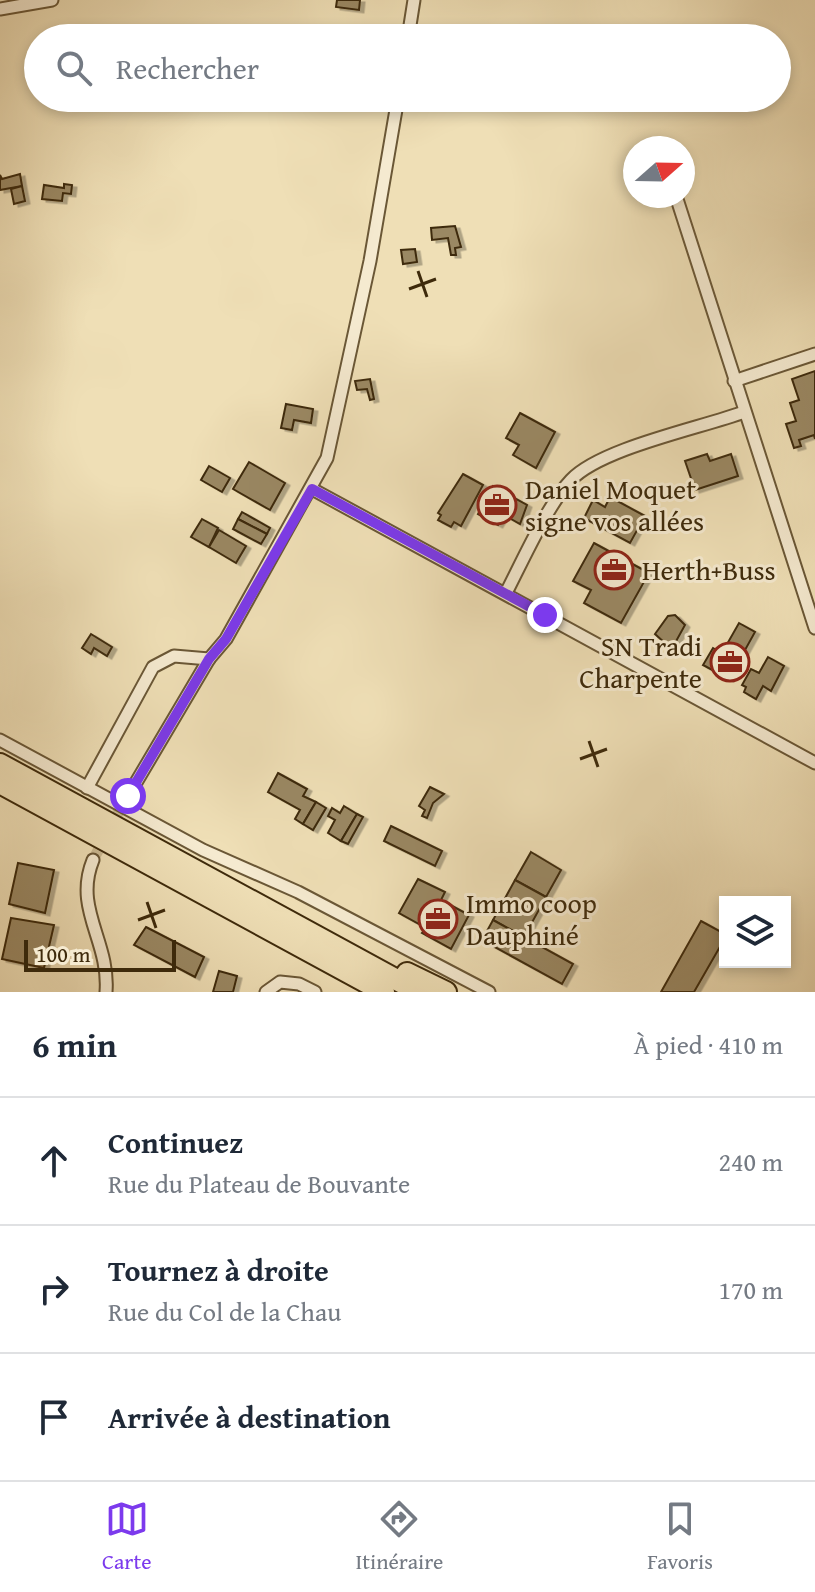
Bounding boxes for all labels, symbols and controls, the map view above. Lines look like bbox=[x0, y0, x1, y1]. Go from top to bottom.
search box bbox=[24, 24, 791, 112]
icon: search bbox=[52, 46, 96, 90]
text: Rechercher bbox=[116, 46, 259, 90]
north arrow bbox=[623, 136, 695, 208]
place label: Daniel Moquet signe vos allées bbox=[525, 468, 704, 541]
office icon: Daniel Moquet signe vos allées bbox=[476, 484, 518, 526]
office icon: Herth+Buss bbox=[593, 549, 635, 591]
place label: Herth+Buss bbox=[642, 549, 776, 590]
route end bbox=[527, 597, 563, 633]
place label: SN Tradi Charpente bbox=[579, 625, 702, 698]
office icon: SN Tradi Charpente bbox=[709, 641, 751, 683]
route start bbox=[110, 778, 146, 814]
place label: Immo coop Dauphiné bbox=[466, 882, 597, 955]
map controls bbox=[719, 896, 791, 968]
button: layers bbox=[719, 896, 791, 968]
office icon: Immo coop Dauphiné bbox=[417, 898, 459, 940]
scale bar bbox=[24, 936, 176, 972]
text: 100 m bbox=[36, 938, 91, 970]
text: 6 min bbox=[32, 1020, 117, 1069]
text: À pied · 410 m bbox=[634, 1025, 783, 1064]
text: Continuez bbox=[108, 1120, 243, 1164]
icon: ahead bbox=[32, 1139, 76, 1183]
text: 240 m bbox=[718, 1142, 783, 1181]
text: Rue du Plateau de Bouvante bbox=[108, 1164, 410, 1203]
text: Tournez à droite bbox=[108, 1248, 329, 1292]
icon: right bbox=[32, 1267, 76, 1311]
text: 170 m bbox=[718, 1270, 783, 1309]
text: Rue du Col de la Chau bbox=[108, 1292, 341, 1331]
icon: arrive bbox=[32, 1395, 76, 1439]
text: Arrivée à destination bbox=[108, 1395, 390, 1439]
tab: Carte bbox=[102, 1497, 152, 1577]
tab: Itinéraire bbox=[355, 1497, 443, 1577]
tab: Favoris bbox=[647, 1497, 713, 1577]

